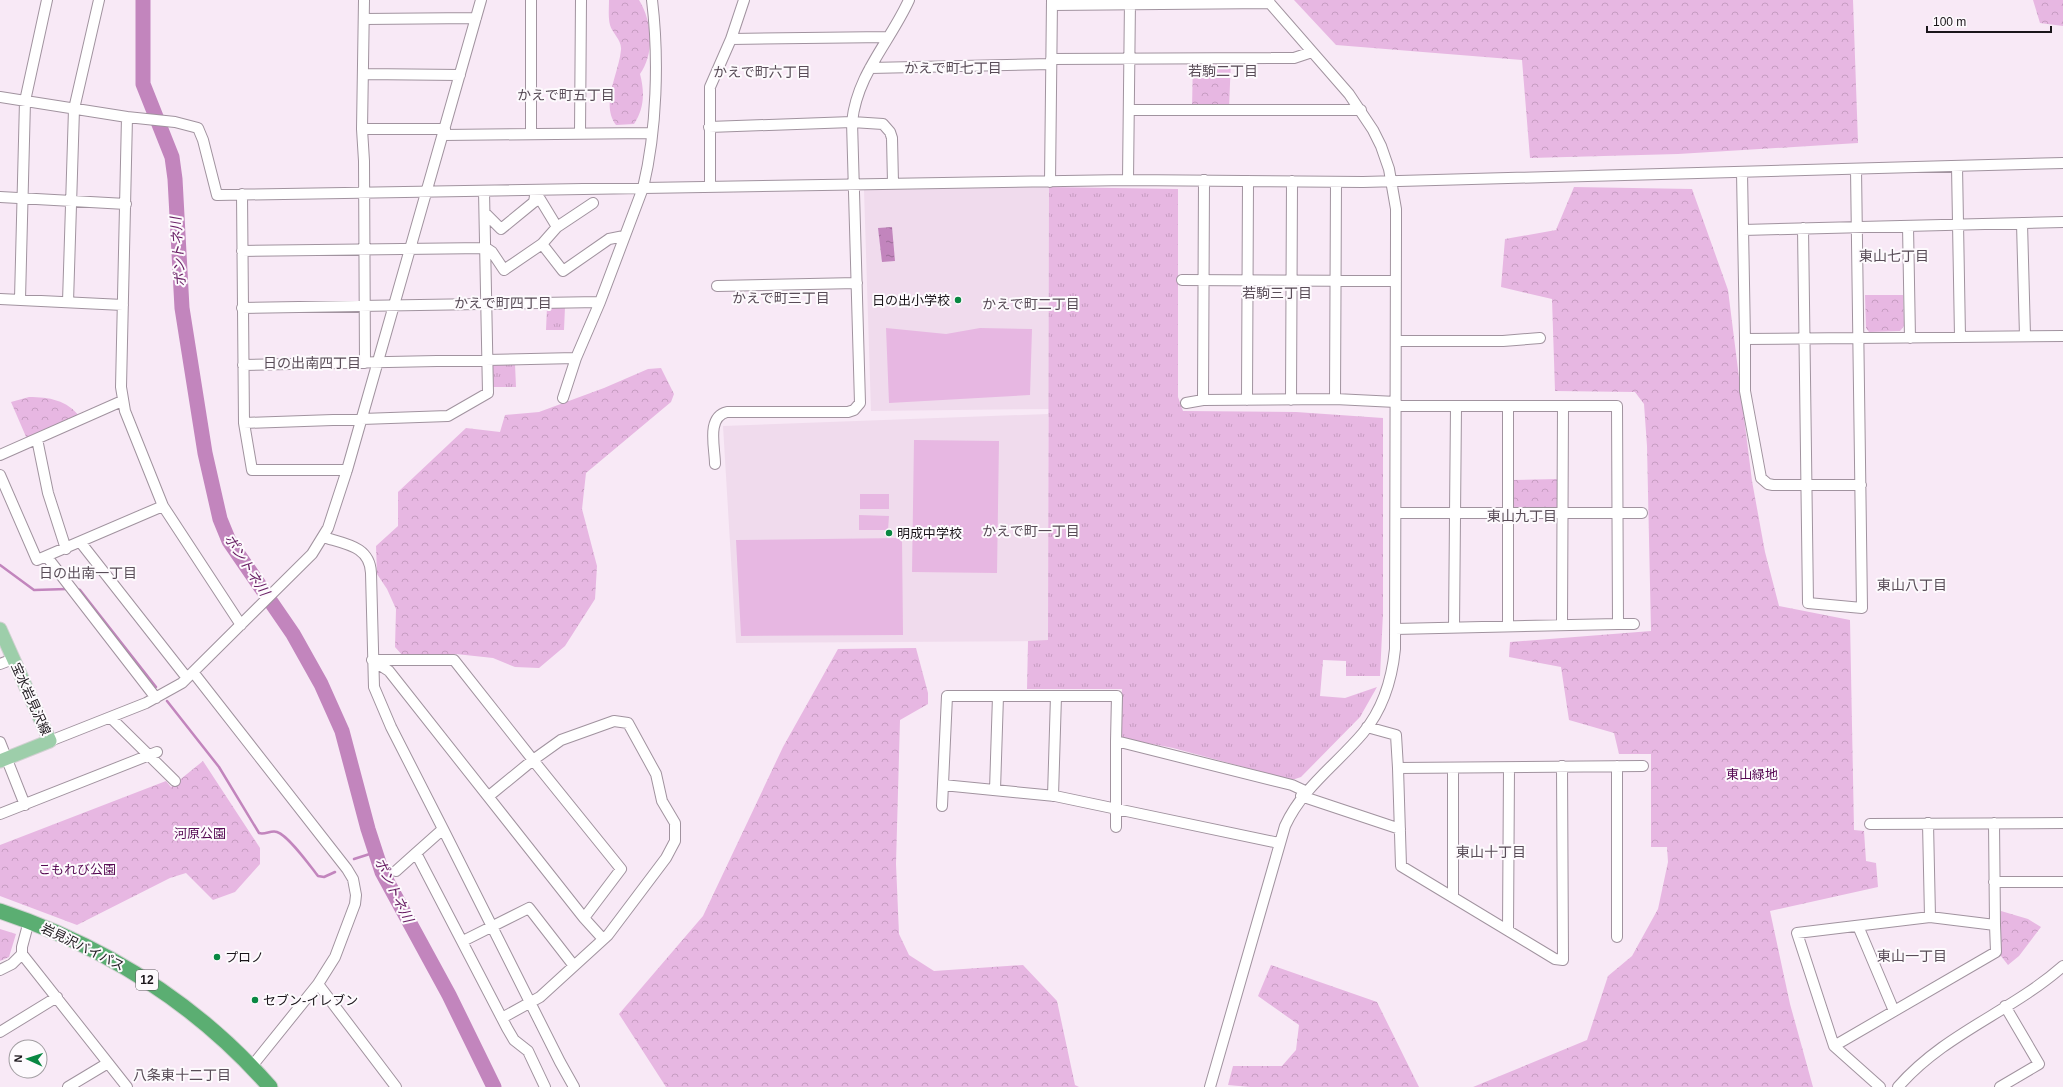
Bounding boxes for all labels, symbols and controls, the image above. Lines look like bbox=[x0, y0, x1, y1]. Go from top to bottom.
scale bar bbox=[1927, 8, 2051, 34]
text: 100 m bbox=[1933, 15, 1966, 29]
district label: かえで町七丁目 bbox=[904, 60, 1002, 76]
district label: 若駒二丁目 bbox=[1188, 63, 1258, 79]
district label: かえで町六丁目 bbox=[713, 64, 811, 80]
district label: かえで町五丁目 bbox=[517, 87, 615, 103]
water label: ポントネ川 bbox=[167, 215, 188, 287]
district label: 東山七丁目 bbox=[1859, 248, 1929, 264]
district label: 若駒三丁目 bbox=[1242, 285, 1312, 301]
district label: かえで町三丁目 bbox=[732, 290, 830, 306]
place label: 日の出小学校 bbox=[872, 293, 950, 308]
district label: かえで町四丁目 bbox=[454, 295, 552, 311]
marker: 日の出小学校 bbox=[953, 295, 963, 305]
district label: かえで町二丁目 bbox=[982, 296, 1080, 312]
district label: 日の出南四丁目 bbox=[263, 355, 361, 371]
district label: 東山九丁目 bbox=[1487, 508, 1557, 524]
district label: かえで町一丁目 bbox=[982, 523, 1080, 539]
place label: 明成中学校 bbox=[897, 526, 962, 541]
marker: 明成中学校 bbox=[884, 528, 894, 538]
water label: ポントネ川 bbox=[221, 531, 274, 600]
district label: 日の出南一丁目 bbox=[39, 565, 137, 581]
district label: 東山八丁目 bbox=[1877, 577, 1947, 593]
street label: 宝水岩見沢線 bbox=[8, 660, 54, 738]
park label: 東山緑地 bbox=[1726, 767, 1778, 782]
park label: 河原公園 bbox=[174, 826, 226, 841]
district label: 東山十丁目 bbox=[1456, 844, 1526, 860]
water label: ポントネ川 bbox=[371, 855, 417, 927]
park label: こもれび公園 bbox=[38, 862, 116, 877]
street label: 岩見沢バイパス bbox=[39, 920, 127, 974]
district label: 東山一丁目 bbox=[1877, 948, 1947, 964]
place label: プロノ bbox=[225, 950, 264, 965]
marker: プロノ bbox=[212, 952, 222, 962]
road number: 12 bbox=[136, 970, 158, 990]
place label: セブン-イレブン bbox=[263, 993, 358, 1008]
marker: セブン-イレブン bbox=[250, 995, 260, 1005]
north arrow bbox=[8, 1039, 48, 1079]
text: N bbox=[12, 1054, 24, 1063]
district label: 八条東十二丁目 bbox=[133, 1067, 231, 1083]

